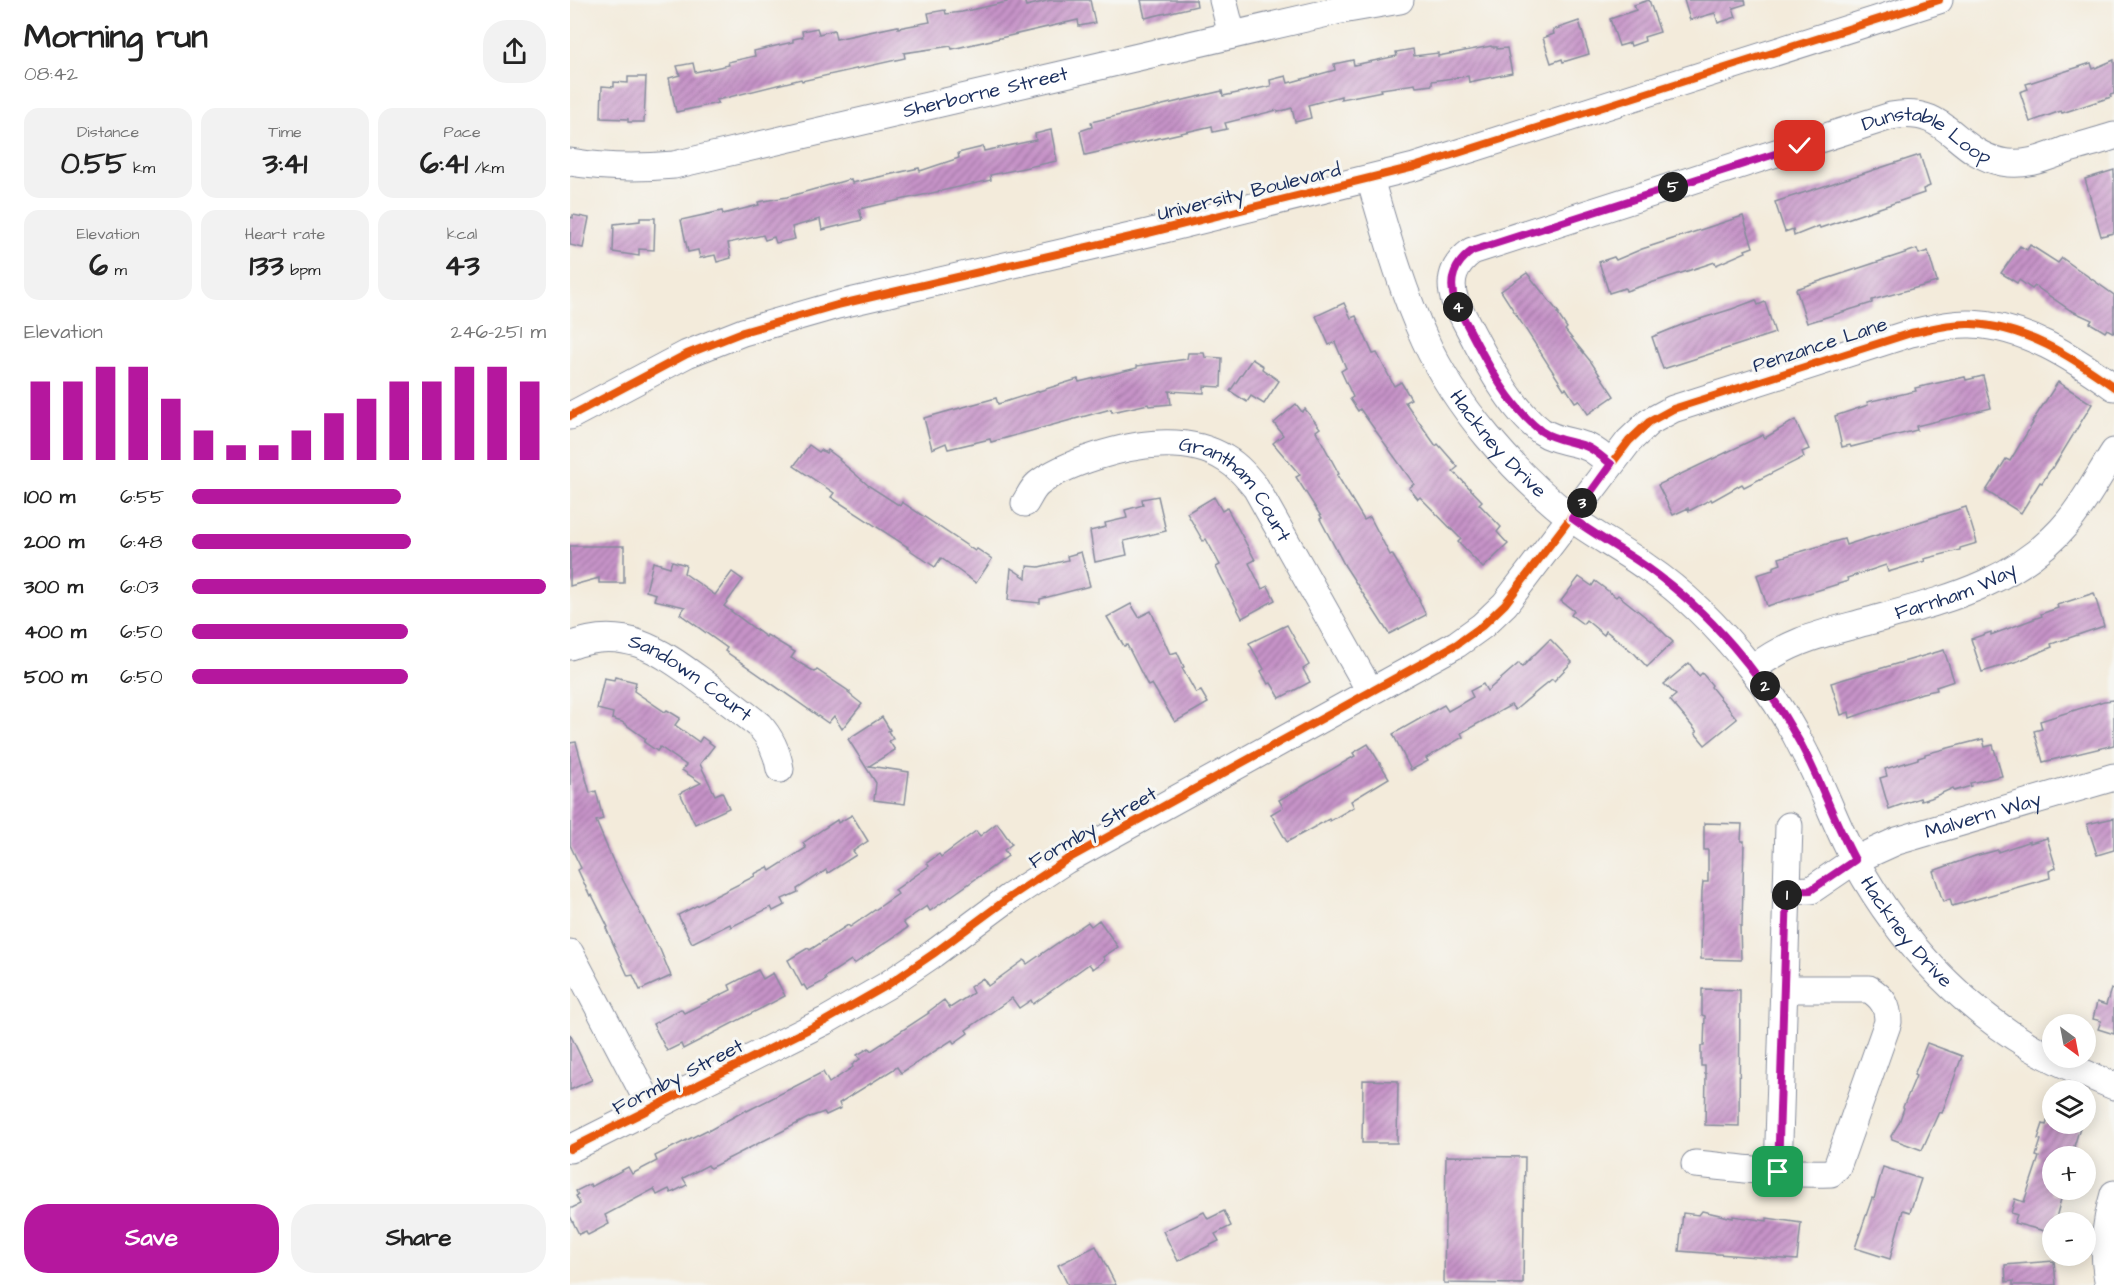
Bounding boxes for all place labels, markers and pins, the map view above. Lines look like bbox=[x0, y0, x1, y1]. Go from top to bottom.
pin bbox=[1774, 120, 1825, 171]
pin: 5 bbox=[1658, 172, 1688, 202]
pin: 4 bbox=[1443, 292, 1473, 322]
pin: 3 bbox=[1567, 488, 1597, 518]
pin: 2 bbox=[1750, 671, 1780, 701]
pin: 1 bbox=[1772, 880, 1802, 910]
pin bbox=[1752, 1146, 1803, 1197]

